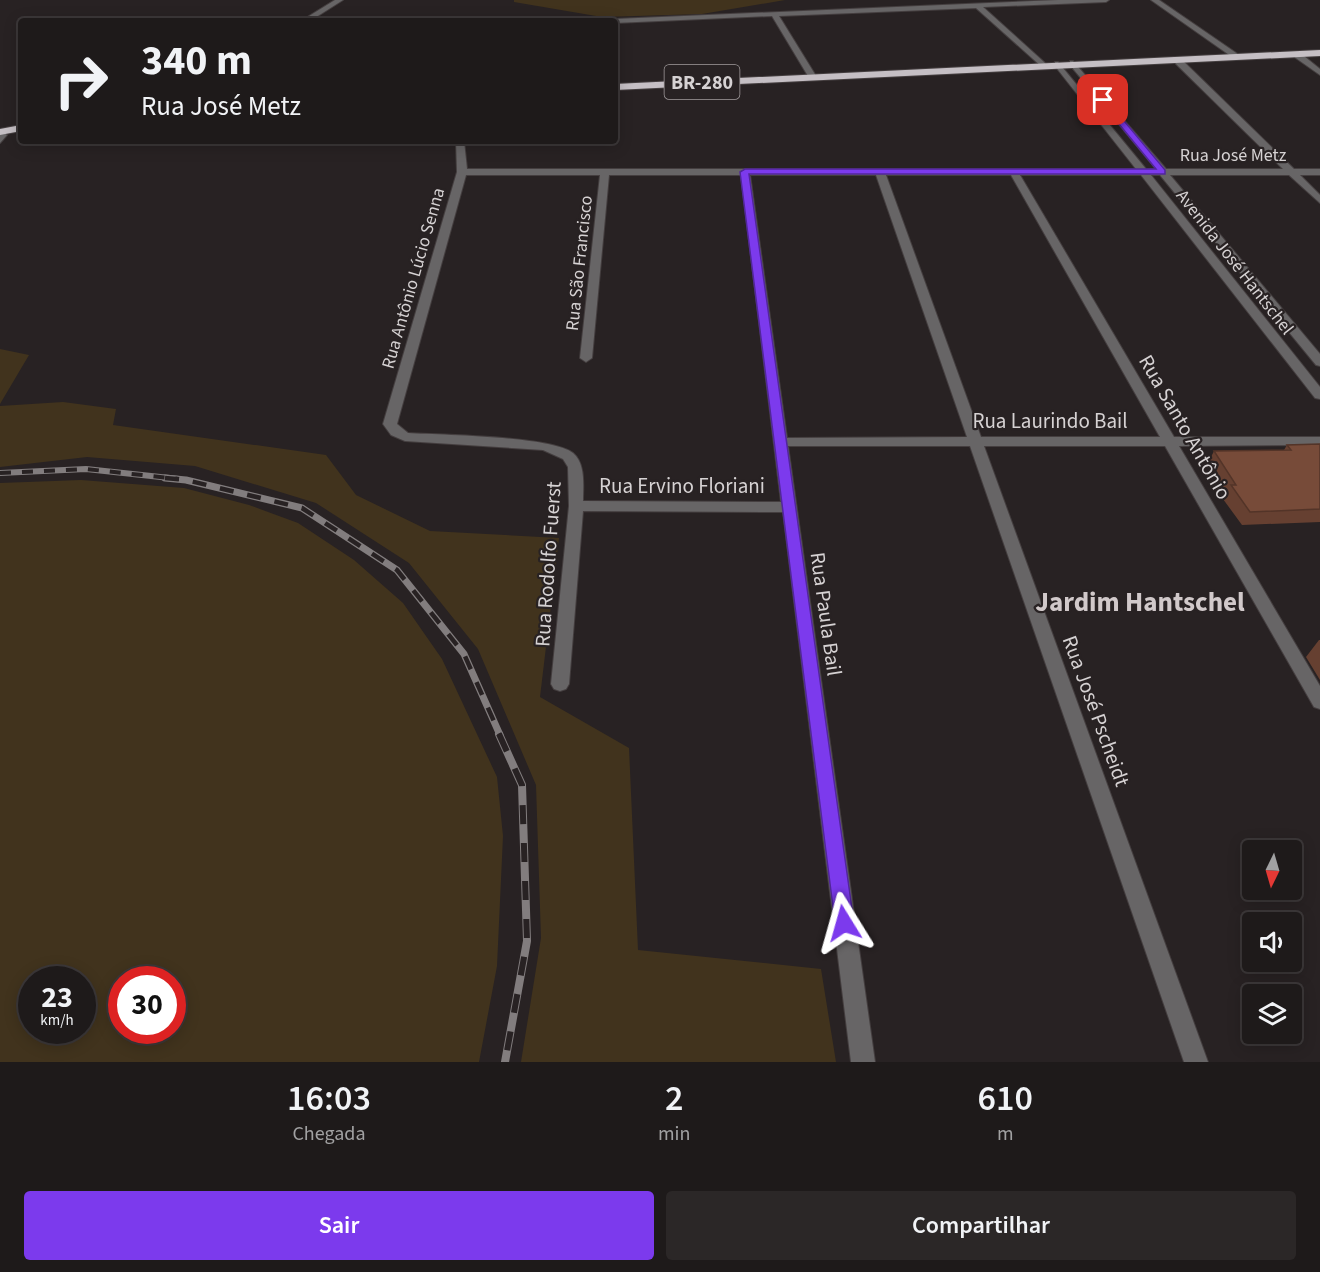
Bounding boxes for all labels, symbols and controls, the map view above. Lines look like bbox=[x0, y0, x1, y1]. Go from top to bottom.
text: 340 m bbox=[141, 31, 252, 91]
icon: right bbox=[42, 42, 120, 120]
road number: BR-280 bbox=[664, 65, 740, 99]
pin bbox=[1077, 74, 1128, 125]
icon: arrive bbox=[1086, 83, 1119, 116]
text: Rua José Metz bbox=[141, 87, 301, 126]
street label: Rua José Metz bbox=[1180, 143, 1287, 168]
street label: Rua Antônio Lúcio Senna bbox=[376, 185, 451, 372]
street label: Avenida José Hantschel bbox=[1170, 185, 1299, 340]
street label: Rua São Francisco bbox=[560, 194, 599, 332]
street label: Rua Santo Antônio bbox=[1131, 349, 1239, 505]
street label: Rua Laurindo Bail bbox=[972, 406, 1128, 436]
street label: Rua Ervino Floriani bbox=[599, 471, 765, 501]
street label: Rua Rodolfo Fuerst bbox=[527, 480, 569, 648]
street label: Rua Paula Bail bbox=[802, 550, 850, 678]
district label: Jardim Hantschel bbox=[1035, 583, 1245, 622]
street label: Rua José Pscheidt bbox=[1055, 631, 1137, 791]
north arrow bbox=[1242, 840, 1302, 900]
map controls bbox=[1242, 840, 1302, 1044]
position arrow bbox=[812, 891, 876, 955]
button: sound bbox=[1242, 912, 1302, 972]
speed limit sign: 30 bbox=[108, 966, 186, 1044]
text: 23 bbox=[41, 976, 73, 1019]
button: layers bbox=[1242, 984, 1302, 1044]
text: km/h bbox=[40, 1010, 74, 1031]
text: 16:03 bbox=[287, 1073, 371, 1124]
text: 2 bbox=[665, 1073, 683, 1124]
text: 610 bbox=[977, 1073, 1033, 1124]
text: Chegada bbox=[292, 1120, 365, 1148]
text: min bbox=[658, 1120, 690, 1148]
text: m bbox=[997, 1120, 1013, 1148]
button: Sair bbox=[24, 1191, 654, 1260]
button: Compartilhar bbox=[666, 1191, 1296, 1260]

